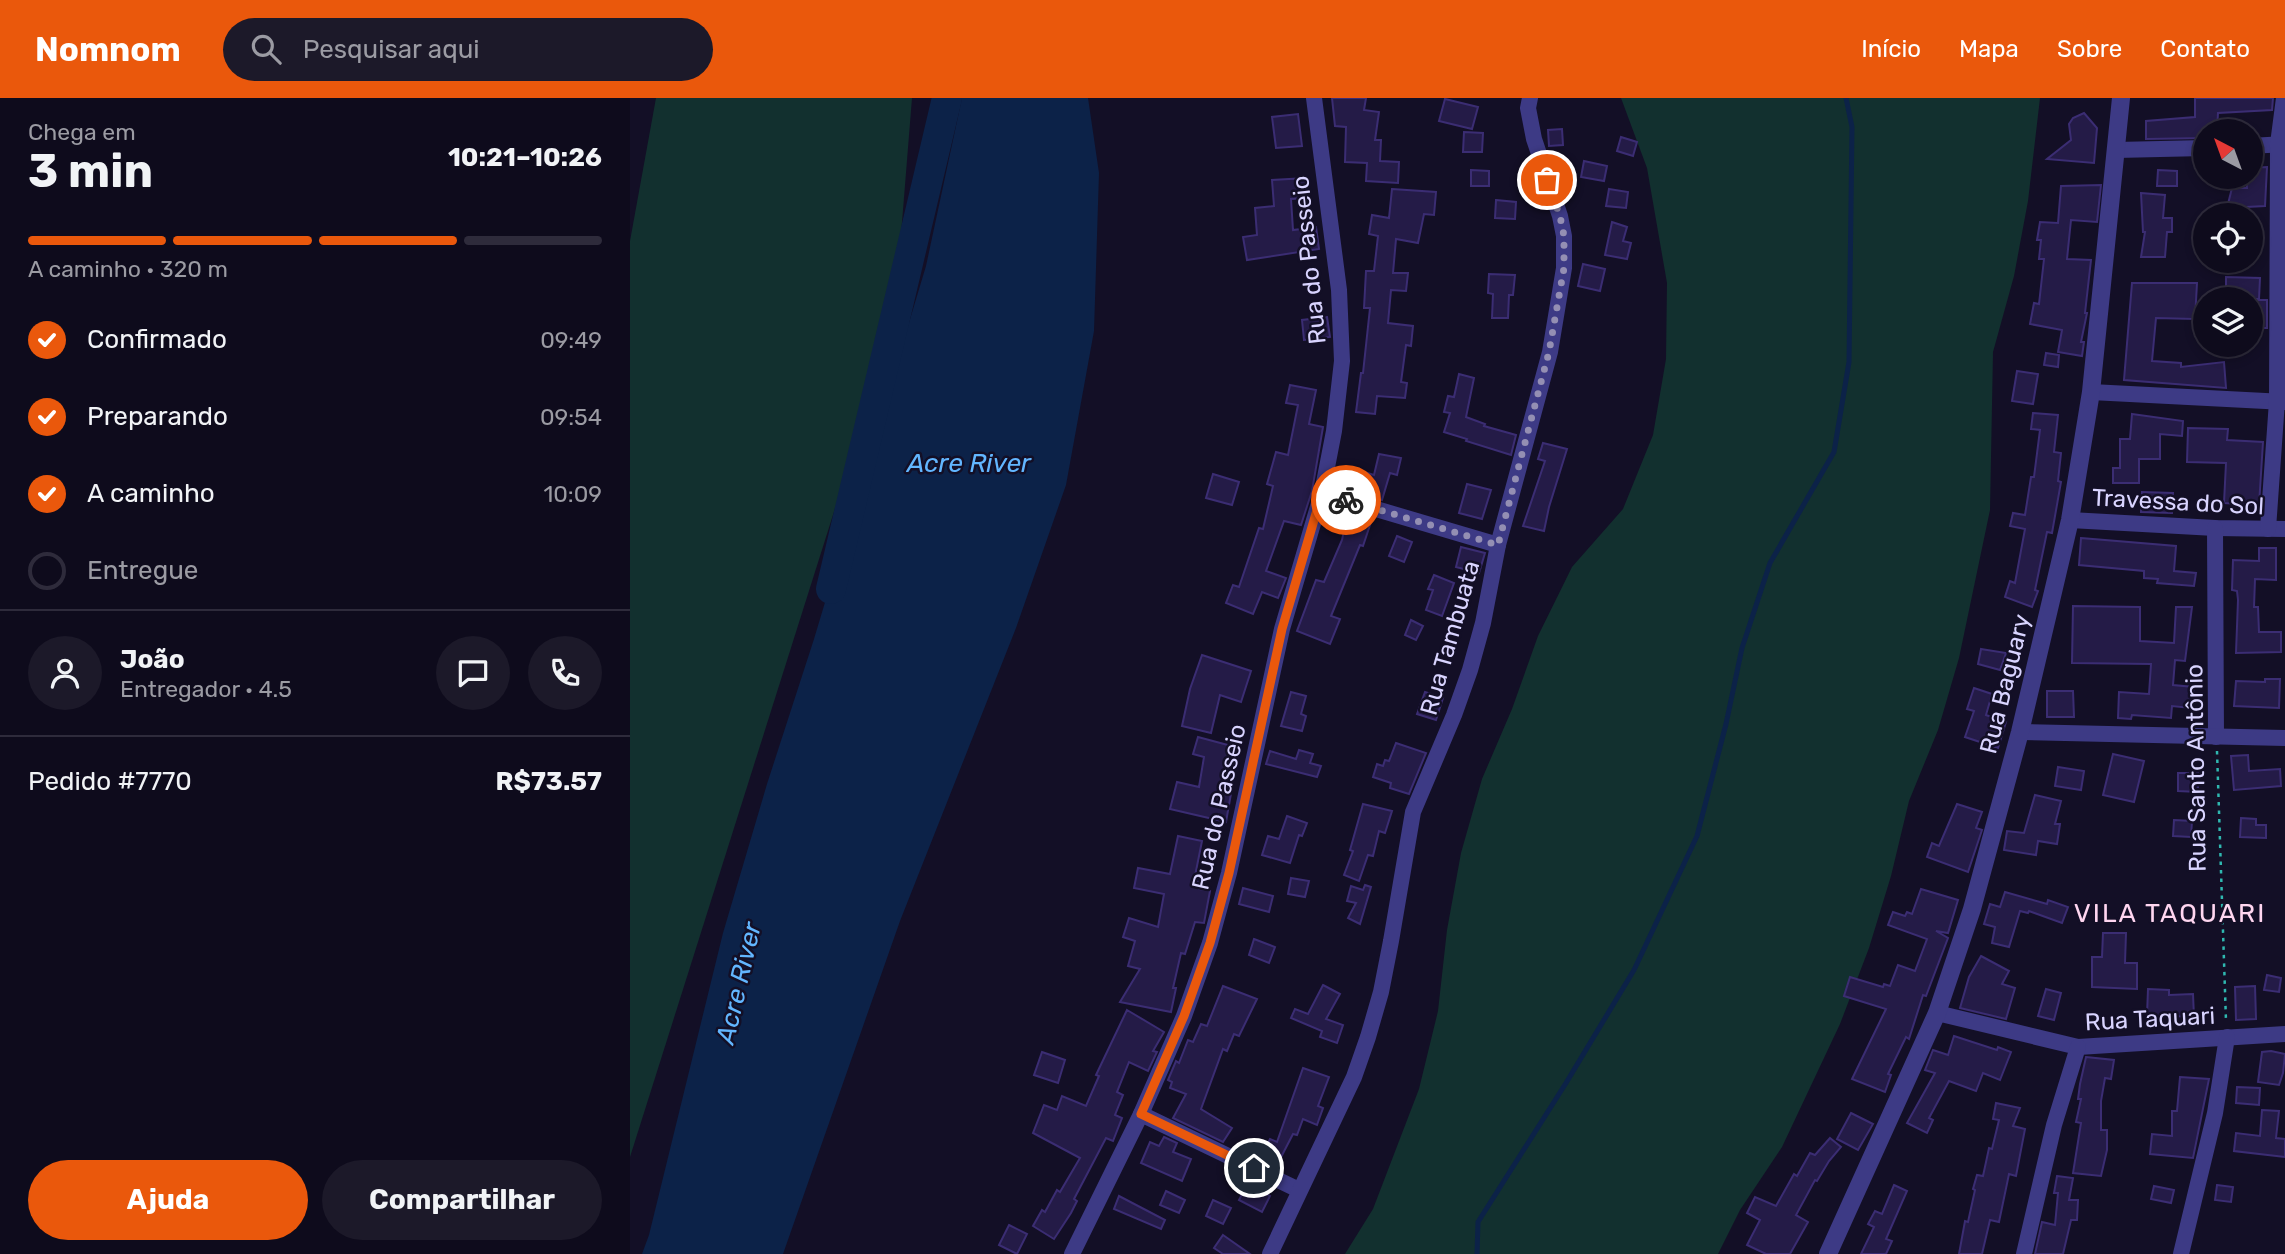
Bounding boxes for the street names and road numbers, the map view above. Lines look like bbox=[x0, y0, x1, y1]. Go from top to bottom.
street label: Rua do Passeio bbox=[1286, 174, 1332, 346]
street label: Travessa do Sol bbox=[2091, 484, 2265, 520]
street label: Rua Tambuata bbox=[1415, 558, 1485, 718]
street label: Rua Baguary bbox=[1974, 611, 2036, 757]
street label: Rua Santo Antônio bbox=[2180, 664, 2212, 872]
street label: Rua do Passeio bbox=[1186, 721, 1252, 893]
street label: Rua Taquari bbox=[2084, 1002, 2216, 1036]

